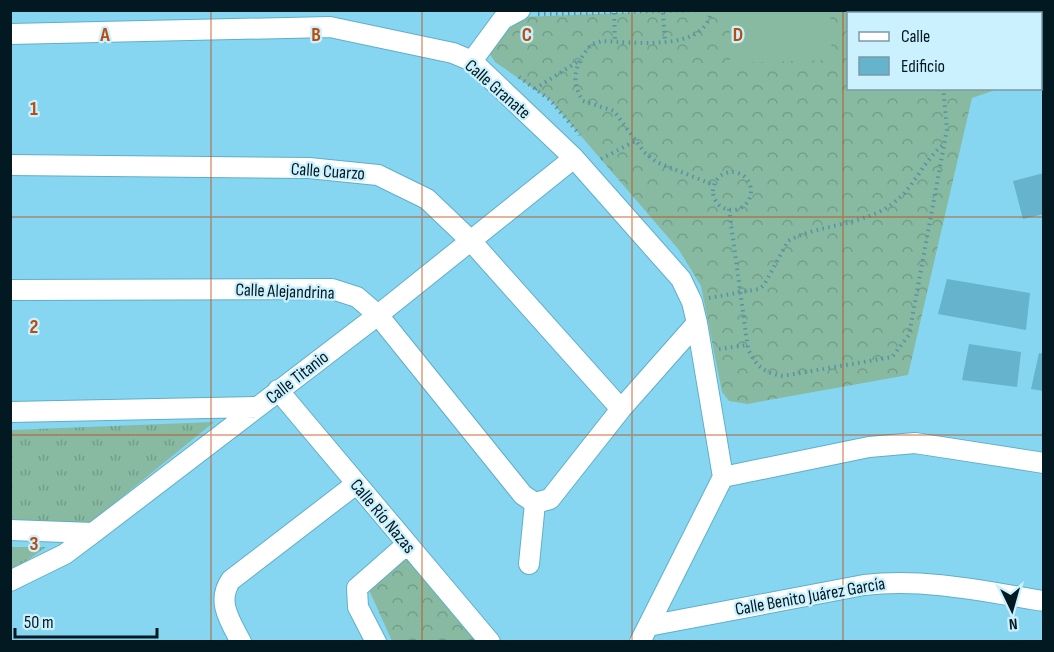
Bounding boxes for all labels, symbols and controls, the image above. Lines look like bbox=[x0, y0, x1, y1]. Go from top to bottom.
legend bbox=[847, 12, 1042, 90]
text: A bbox=[99, 23, 110, 47]
text: B bbox=[311, 23, 321, 47]
text: C bbox=[522, 23, 532, 47]
text: D bbox=[733, 23, 743, 47]
text: Calle bbox=[901, 26, 930, 47]
street label: Calle Granate bbox=[461, 55, 535, 124]
text: Edificio bbox=[901, 56, 945, 77]
text: 1 bbox=[30, 97, 38, 121]
street label: Calle Cuarzo bbox=[290, 158, 366, 185]
street label: Calle Alejandrina bbox=[235, 279, 335, 304]
text: 2 bbox=[30, 315, 38, 339]
street label: Calle Titanio bbox=[262, 346, 333, 408]
street label: Calle Río Nazas bbox=[346, 475, 420, 558]
text: 3 bbox=[30, 532, 39, 556]
street label: Calle Benito Juárez García bbox=[733, 573, 887, 620]
north arrow bbox=[982, 580, 1042, 640]
scale bar bbox=[15, 601, 158, 639]
text: 50 m bbox=[24, 612, 54, 633]
text: N bbox=[1008, 614, 1018, 633]

